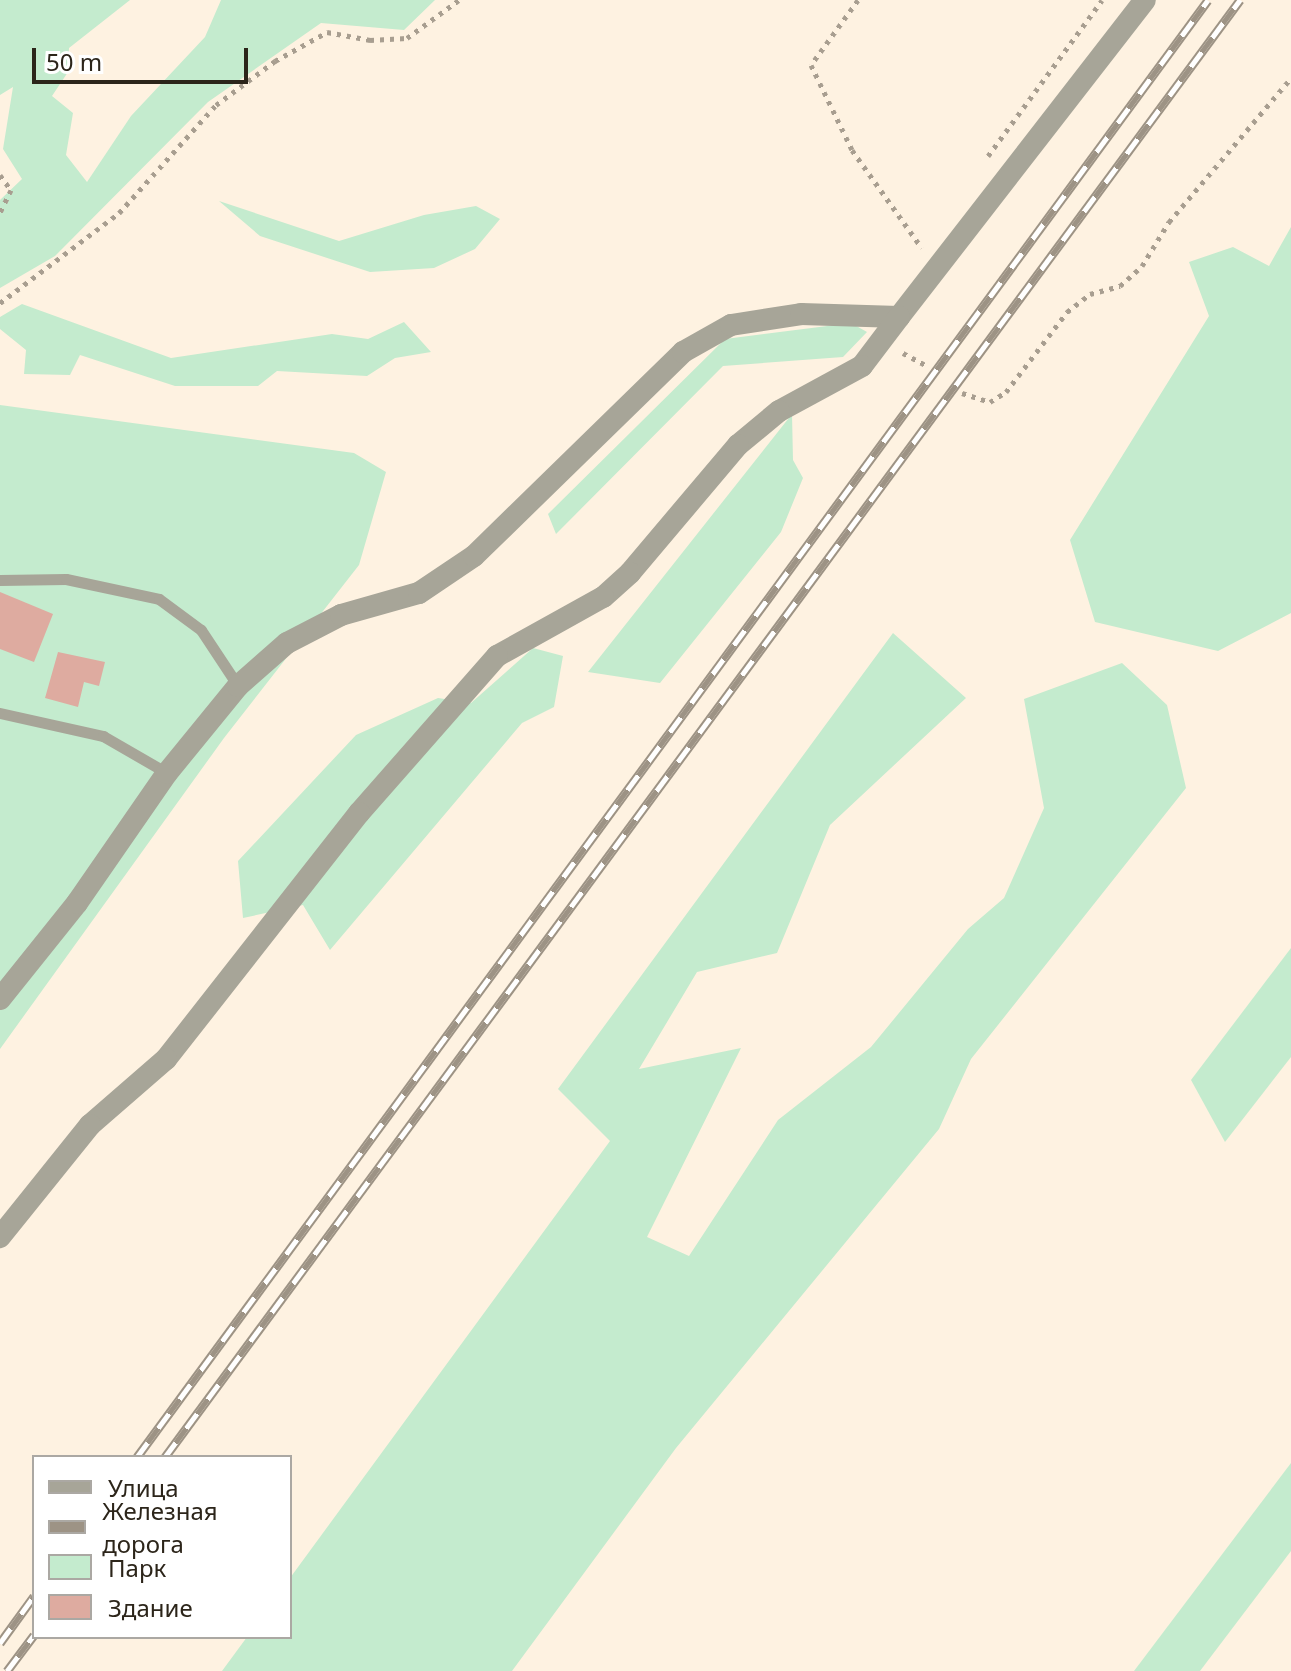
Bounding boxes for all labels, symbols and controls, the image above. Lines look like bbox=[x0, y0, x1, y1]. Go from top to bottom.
scale bar bbox=[36, 32, 252, 82]
text: 50 m bbox=[46, 45, 102, 78]
legend bbox=[32, 1455, 292, 1639]
text: Улица bbox=[108, 1471, 179, 1504]
text: Железная дорога bbox=[102, 1494, 218, 1560]
text: Парк bbox=[108, 1551, 166, 1584]
text: Здание bbox=[108, 1591, 193, 1624]

